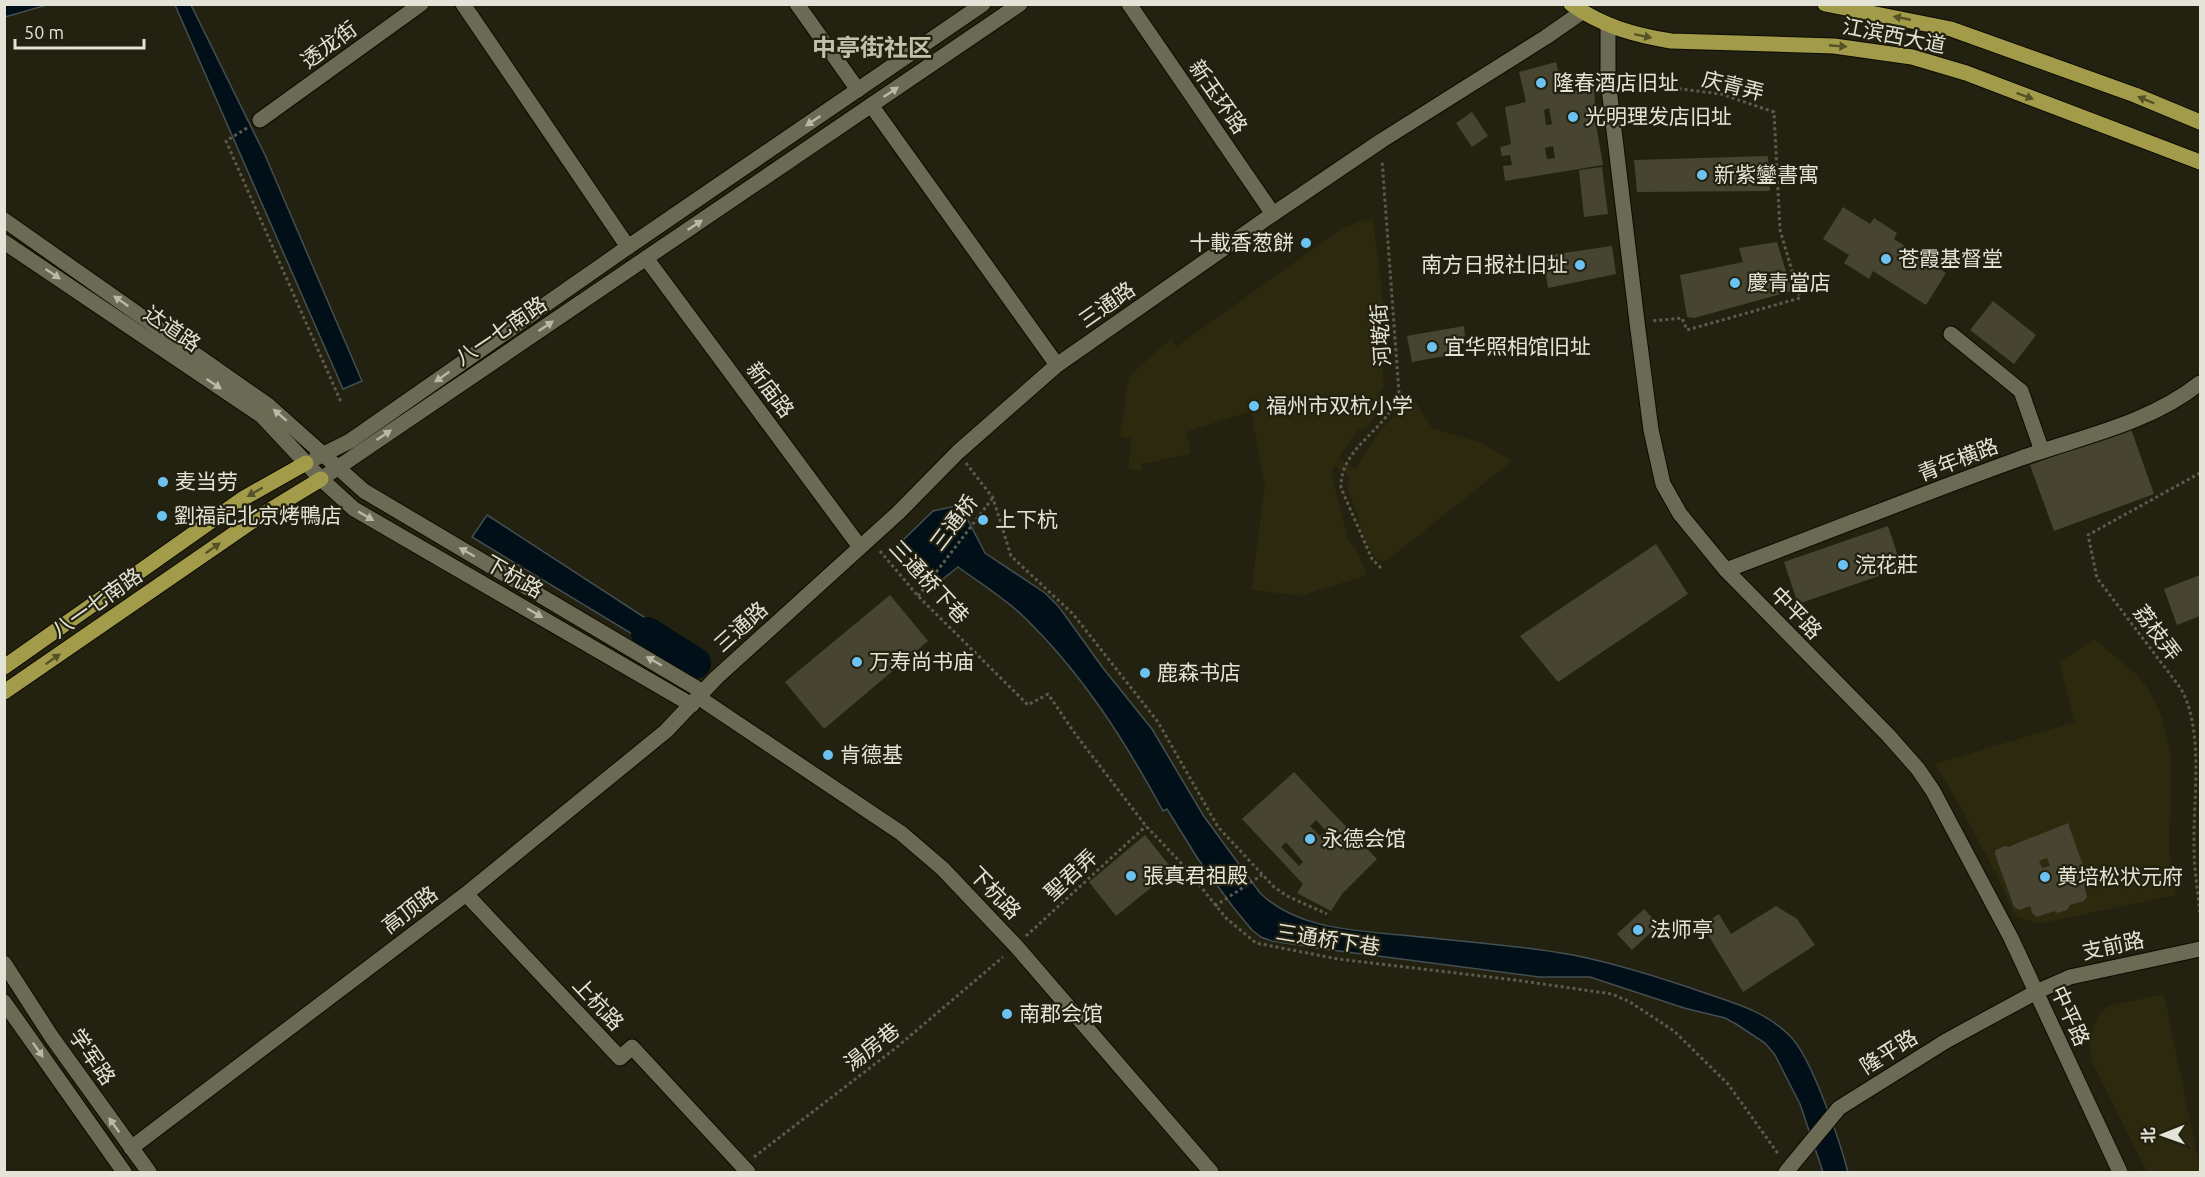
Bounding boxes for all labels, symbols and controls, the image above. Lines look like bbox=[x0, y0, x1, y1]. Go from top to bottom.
scale bar bbox=[15, 12, 144, 50]
street label: 江滨西大道 bbox=[1840, 13, 1948, 57]
one-way arrow bbox=[1892, 13, 1911, 22]
street label: 透龙街 bbox=[296, 16, 361, 72]
text: 50 m bbox=[24, 22, 64, 42]
one-way arrow bbox=[1634, 32, 1653, 41]
district label: 中亭街社区 bbox=[812, 34, 932, 61]
one-way arrow bbox=[1828, 42, 1847, 51]
street label: 新玉环路 bbox=[1185, 55, 1253, 138]
street label: 庆青弄 bbox=[1700, 66, 1767, 104]
place label: 隆春酒店旧址 bbox=[1553, 70, 1679, 94]
marker: 隆春酒店旧址 bbox=[1534, 76, 1548, 90]
one-way arrow bbox=[882, 86, 898, 98]
one-way arrow bbox=[2017, 91, 2035, 101]
one-way arrow bbox=[2137, 95, 2155, 105]
place label: 光明理发店旧址 bbox=[1585, 104, 1732, 128]
marker: 光明理发店旧址 bbox=[1566, 110, 1580, 124]
one-way arrow bbox=[806, 115, 822, 127]
place label: 新紫鑾書寓 bbox=[1714, 162, 1819, 186]
marker: 新紫鑾書寓 bbox=[1695, 168, 1709, 182]
one-way arrow bbox=[686, 220, 703, 231]
place label: 十載香葱餅 bbox=[1189, 230, 1294, 254]
marker: 十載香葱餅 bbox=[1299, 236, 1313, 250]
place label: 苍霞基督堂 bbox=[1898, 246, 2003, 270]
place label: 南方日报社旧址 bbox=[1421, 252, 1568, 276]
marker: 苍霞基督堂 bbox=[1879, 252, 1893, 266]
marker: 南方日报社旧址 bbox=[1573, 258, 1587, 272]
one-way arrow bbox=[45, 269, 61, 280]
place label: 慶青當店 bbox=[1747, 270, 1831, 294]
street label: 三通路 bbox=[1074, 276, 1139, 332]
marker: 慶青當店 bbox=[1728, 276, 1742, 290]
street label: 八一七南路 bbox=[450, 291, 551, 369]
one-way arrow bbox=[114, 296, 129, 308]
street label: 达道路 bbox=[140, 301, 205, 356]
street label: 河墘街 bbox=[1366, 303, 1394, 367]
one-way arrow bbox=[538, 321, 554, 332]
place label: 宜华照相馆旧址 bbox=[1444, 334, 1591, 358]
marker: 宜华照相馆旧址 bbox=[1425, 340, 1439, 354]
street label: 新庙路 bbox=[742, 357, 799, 422]
one-way arrow bbox=[435, 371, 451, 383]
one-way arrow bbox=[206, 378, 222, 390]
place label: 福州市双杭小学 bbox=[1266, 393, 1413, 417]
marker: 福州市双杭小学 bbox=[1247, 399, 1261, 413]
one-way arrow bbox=[273, 409, 288, 422]
one-way arrow bbox=[376, 429, 392, 441]
street label: 青年横路 bbox=[1914, 433, 2001, 485]
place label: 麦当劳 bbox=[175, 469, 238, 493]
marker: 麦当劳 bbox=[156, 475, 170, 489]
one-way arrow bbox=[246, 487, 263, 497]
street label: 三通桥 bbox=[925, 490, 982, 555]
place label: 劉福記北京烤鴨店 bbox=[174, 503, 342, 527]
place label: 上下杭 bbox=[995, 507, 1058, 531]
marker: 劉福記北京烤鴨店 bbox=[155, 509, 169, 523]
one-way arrow bbox=[358, 511, 375, 521]
marker: 上下杭 bbox=[976, 513, 990, 527]
street label: 三通桥下巷 bbox=[885, 535, 974, 628]
one-way arrow bbox=[205, 542, 221, 554]
one-way arrow bbox=[459, 546, 475, 557]
street label: 下杭路 bbox=[481, 550, 548, 602]
place label: 浣花莊 bbox=[1855, 552, 1918, 576]
marker: 浣花莊 bbox=[1836, 558, 1850, 572]
street label: 八一七南路 bbox=[47, 562, 146, 642]
street label: 中平路 bbox=[1766, 581, 1827, 643]
street label: 三通路 bbox=[709, 596, 772, 656]
street label: 荔枝弄 bbox=[2129, 600, 2186, 665]
one-way arrow bbox=[527, 608, 543, 619]
place label: 万寿尚书庙 bbox=[869, 649, 974, 673]
one-way arrow bbox=[45, 654, 61, 665]
marker: 万寿尚书庙 bbox=[850, 655, 864, 669]
one-way arrow bbox=[645, 656, 662, 666]
place label: 鹿森书店 bbox=[1157, 660, 1241, 684]
marker: 鹿森书店 bbox=[1138, 666, 1152, 680]
place label: 肯德基 bbox=[840, 742, 903, 766]
marker: 肯德基 bbox=[821, 748, 835, 762]
place label: 永德会馆 bbox=[1322, 826, 1406, 850]
marker: 永德会馆 bbox=[1303, 832, 1317, 846]
street label: 聖君弄 bbox=[1039, 844, 1102, 905]
street label: 下杭路 bbox=[965, 861, 1026, 923]
place label: 張真君祖殿 bbox=[1143, 863, 1248, 887]
place label: 黄培松状元府 bbox=[2057, 864, 2183, 888]
marker: 張真君祖殿 bbox=[1124, 869, 1138, 883]
marker: 黄培松状元府 bbox=[2038, 870, 2052, 884]
street label: 高顶路 bbox=[377, 881, 442, 938]
place label: 法师亭 bbox=[1650, 917, 1713, 941]
street label: 三通桥下巷 bbox=[1274, 919, 1382, 959]
marker: 法师亭 bbox=[1631, 923, 1645, 937]
street label: 支前路 bbox=[2079, 927, 2146, 963]
street label: 上杭路 bbox=[568, 972, 629, 1035]
street label: 中平路 bbox=[2047, 982, 2095, 1049]
place label: 南郡会馆 bbox=[1019, 1001, 1103, 1025]
marker: 南郡会馆 bbox=[1000, 1007, 1014, 1021]
street label: 湯房巷 bbox=[839, 1017, 904, 1075]
street label: 学军路 bbox=[65, 1024, 121, 1089]
street label: 隆平路 bbox=[1855, 1024, 1922, 1078]
one-way arrow bbox=[32, 1042, 44, 1058]
north arrow bbox=[2133, 1105, 2193, 1165]
one-way arrow bbox=[108, 1118, 120, 1134]
text: 北 bbox=[2139, 1127, 2157, 1143]

